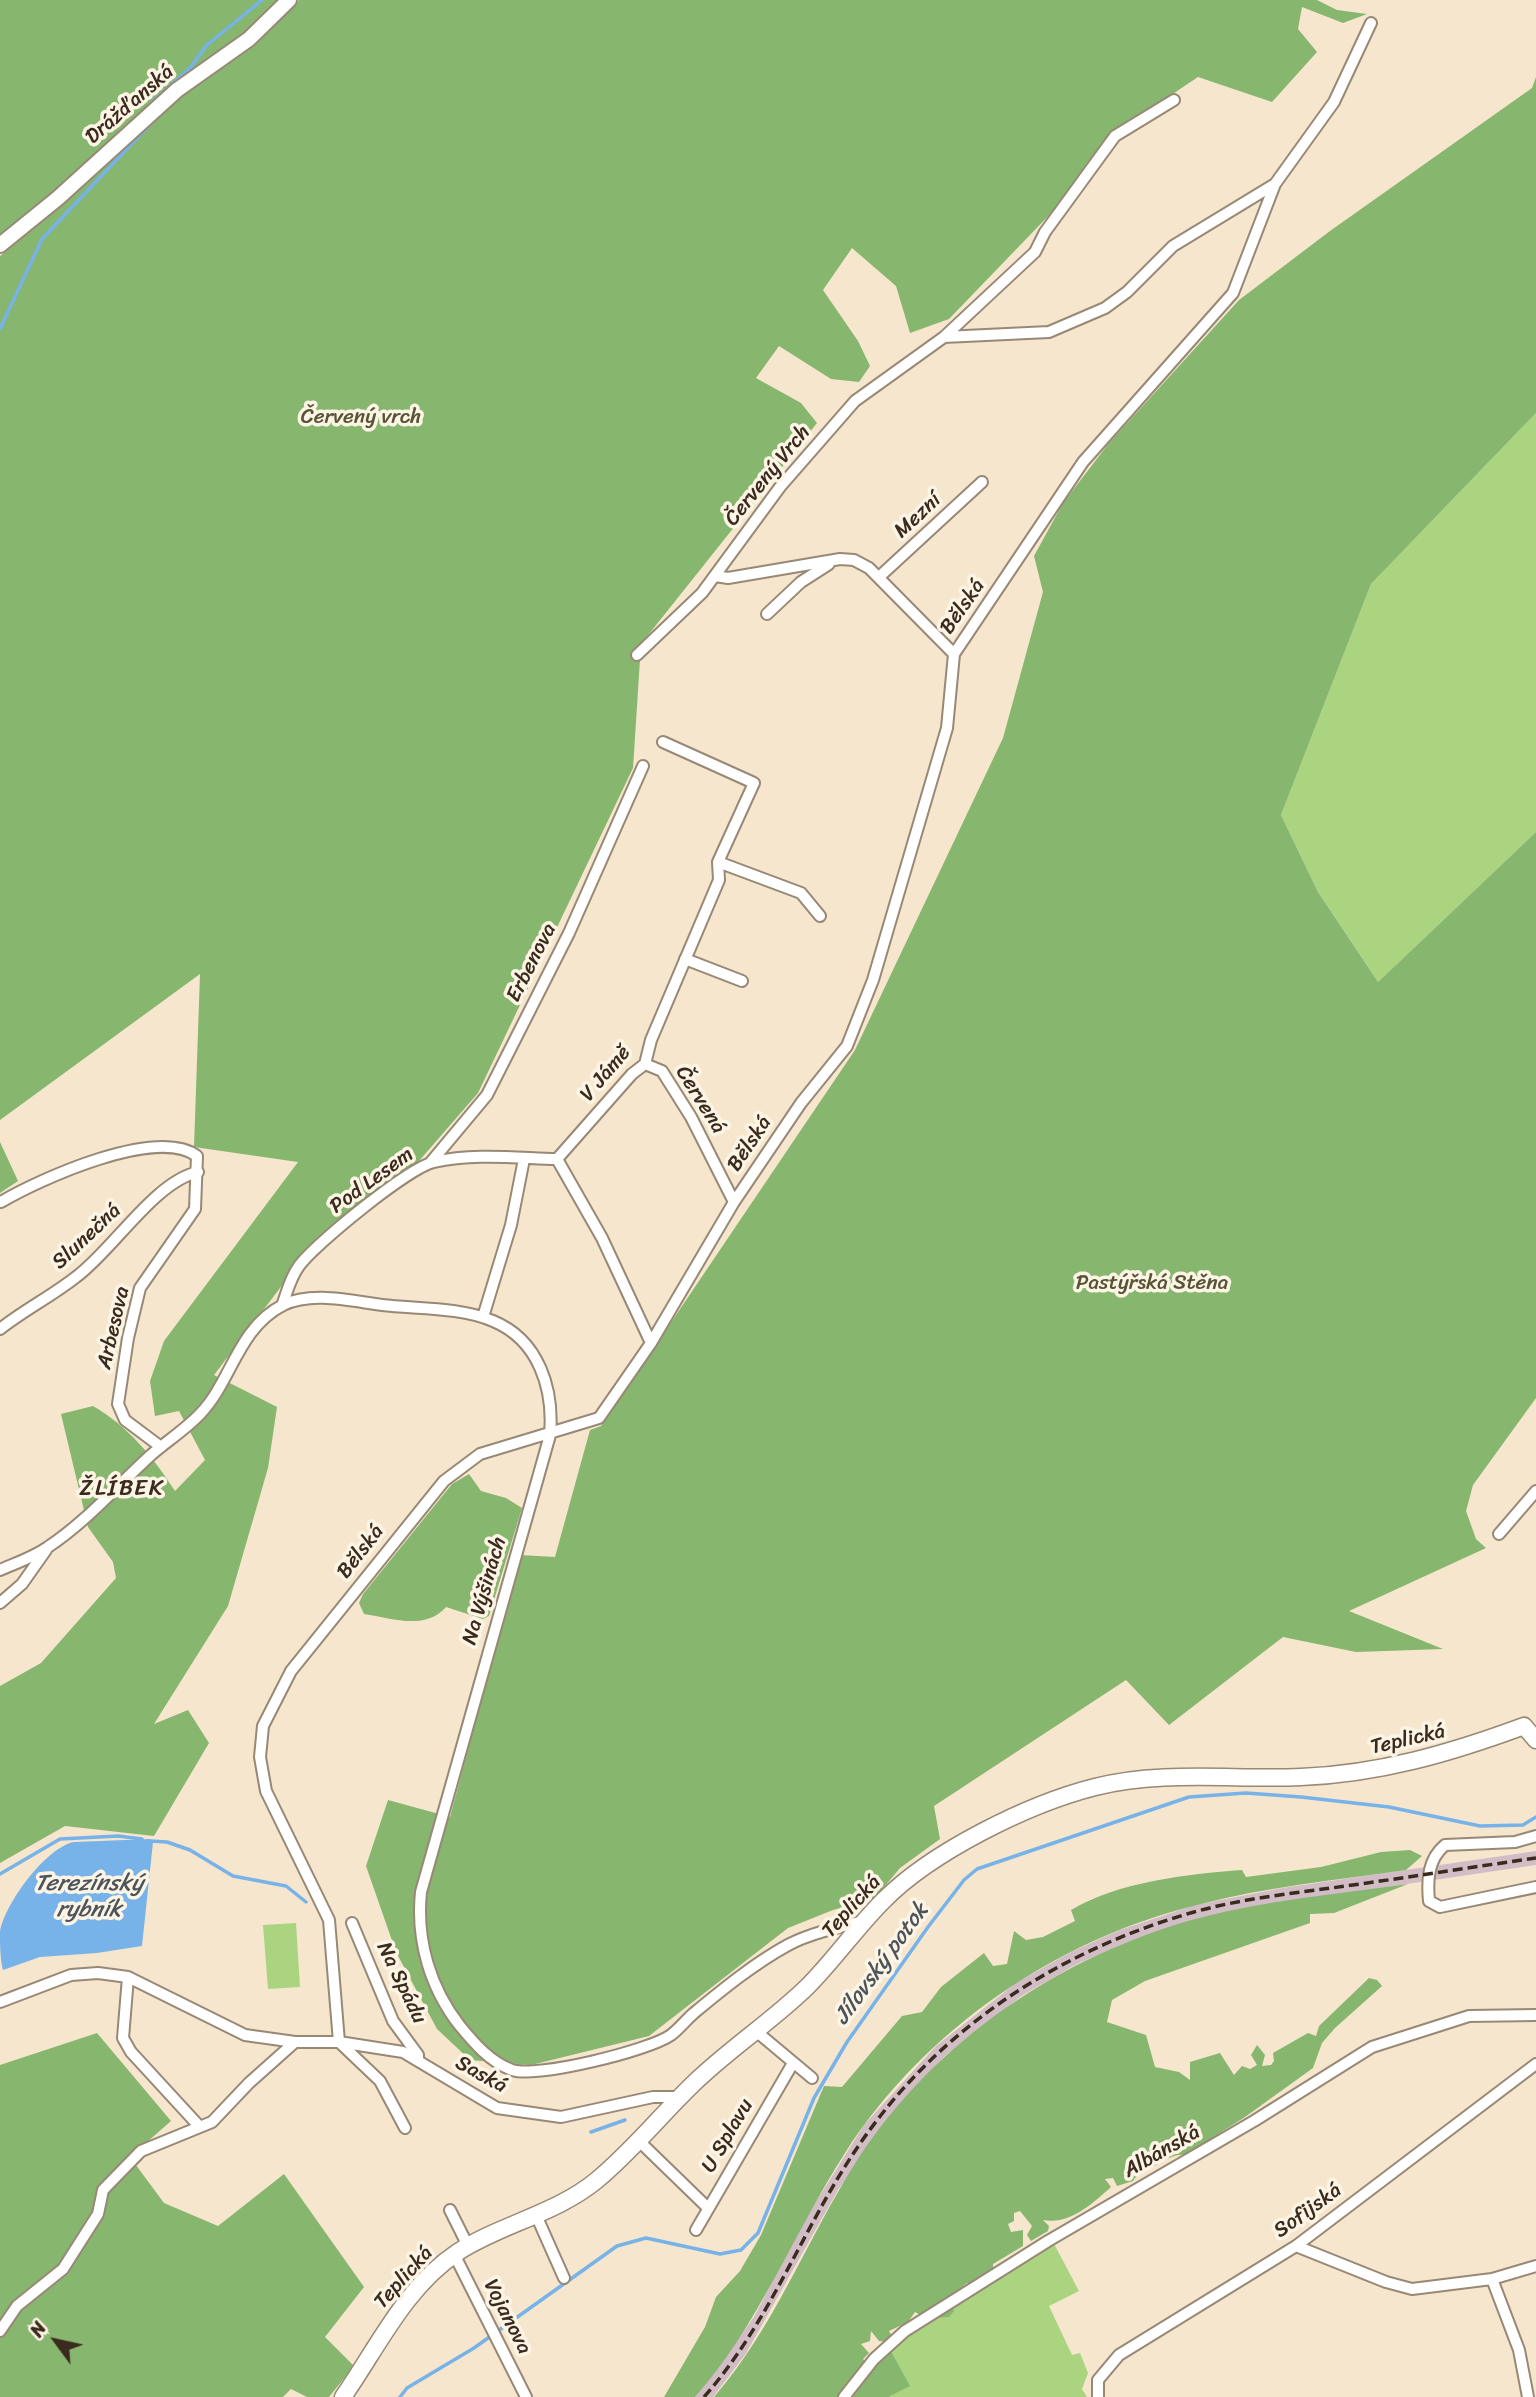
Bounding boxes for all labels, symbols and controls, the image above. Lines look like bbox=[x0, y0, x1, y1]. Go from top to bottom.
street label: Drážďanská bbox=[81, 60, 179, 150]
park label: Červený vrch bbox=[301, 405, 421, 431]
street label: Červený Vrch bbox=[720, 421, 816, 531]
street label: Mezní bbox=[889, 488, 947, 544]
street label: Bělská bbox=[935, 575, 991, 639]
street label: Erbenova bbox=[502, 920, 562, 1006]
street label: V Jámě bbox=[575, 1041, 637, 1107]
street label: Červená bbox=[669, 1062, 731, 1138]
street label: Bělská bbox=[722, 1112, 778, 1176]
street label: Pod Lesem bbox=[325, 1142, 419, 1220]
street label: Slunečná bbox=[47, 1199, 127, 1275]
park label: Pastýřská Stěna bbox=[1076, 1271, 1228, 1297]
street label: Arbesova bbox=[92, 1284, 136, 1372]
district label: ŽLÍBEK bbox=[79, 1475, 165, 1503]
street label: Bělská bbox=[332, 1520, 390, 1584]
street label: Na Výšinách bbox=[458, 1534, 512, 1648]
street label: Teplická bbox=[1368, 1719, 1448, 1761]
water label: Terezínský rybník bbox=[35, 1870, 143, 1924]
street label: Teplická bbox=[817, 1870, 887, 1944]
water label: Jílovský potok bbox=[829, 1898, 935, 2030]
street label: Na Spádu bbox=[370, 1938, 432, 2028]
street label: Saská bbox=[451, 2051, 511, 2099]
street label: U Splavu bbox=[697, 2095, 759, 2177]
street label: Albánská bbox=[1119, 2120, 1205, 2184]
street label: Sofijská bbox=[1269, 2178, 1347, 2244]
street label: Teplická bbox=[369, 2241, 439, 2315]
street label: Vojanova bbox=[477, 2275, 537, 2359]
north arrow bbox=[21, 2306, 91, 2376]
text: N bbox=[21, 2315, 55, 2344]

